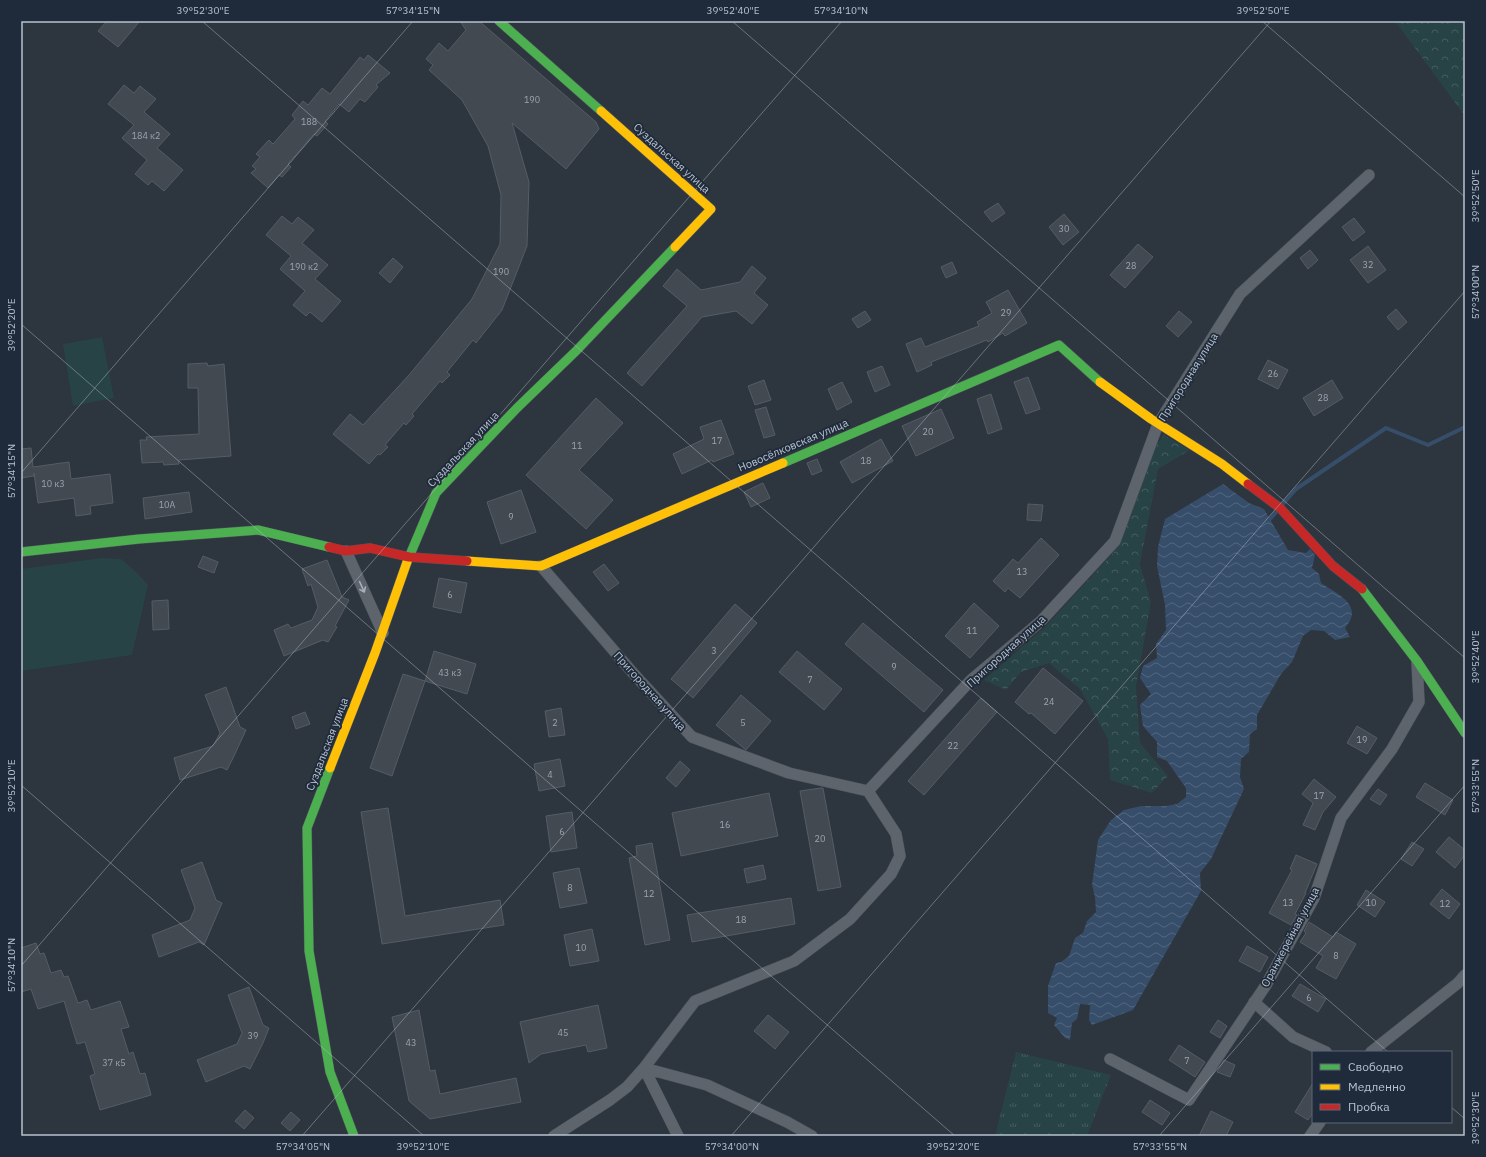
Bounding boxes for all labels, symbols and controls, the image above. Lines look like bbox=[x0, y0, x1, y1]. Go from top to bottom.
text: 39°52'30"E bbox=[176, 4, 230, 17]
text: 57°34'15"N bbox=[386, 4, 440, 17]
text: 39°52'40"E bbox=[706, 4, 760, 17]
text: 57°34'10"N bbox=[814, 4, 868, 17]
text: 39°52'50"E bbox=[1236, 4, 1290, 17]
house number: 190 bbox=[524, 94, 540, 105]
house number: 188 bbox=[301, 116, 317, 127]
street label: Суздальская улица bbox=[631, 120, 713, 196]
house number: 184 к2 bbox=[132, 130, 160, 141]
text: 39°52'50"E bbox=[1469, 169, 1482, 223]
house number: 30 bbox=[1059, 223, 1069, 234]
house number: 32 bbox=[1363, 259, 1373, 270]
house number: 28 bbox=[1126, 260, 1136, 271]
house number: 190 к2 bbox=[290, 261, 318, 272]
text: 57°34'00"N bbox=[1469, 265, 1482, 319]
house number: 190 bbox=[493, 266, 509, 277]
text: 39°52'20"E bbox=[5, 298, 18, 352]
house number: 29 bbox=[1001, 307, 1011, 318]
street label: Пригородная улица bbox=[1155, 330, 1221, 424]
house number: 26 bbox=[1268, 368, 1278, 379]
house number: 28 bbox=[1318, 392, 1328, 403]
street label: Суздальская улица bbox=[424, 408, 502, 490]
street label: Новосёлковская улица bbox=[736, 415, 850, 475]
house number: 20 bbox=[923, 426, 933, 437]
house number: 17 bbox=[712, 435, 722, 446]
house number: 11 bbox=[572, 440, 582, 451]
text: 57°34'15"N bbox=[5, 444, 18, 498]
house number: 18 bbox=[861, 455, 871, 466]
house number: 10 к3 bbox=[41, 478, 65, 489]
house number: 10А bbox=[159, 499, 176, 510]
house number: 9 bbox=[508, 511, 514, 522]
house number: 13 bbox=[1017, 566, 1027, 577]
one-way arrow bbox=[359, 581, 366, 593]
house number: 6 bbox=[447, 589, 453, 600]
street label: Пригородная улица bbox=[964, 612, 1049, 690]
house number: 11 bbox=[967, 625, 977, 636]
text: 39°52'40"E bbox=[1469, 630, 1482, 684]
house number: 3 bbox=[711, 645, 717, 656]
street label: Пригородная улица bbox=[611, 649, 689, 734]
house number: 9 bbox=[891, 661, 897, 672]
house number: 43 к3 bbox=[438, 667, 462, 678]
house number: 7 bbox=[807, 674, 813, 685]
street label: Суздальская улица bbox=[303, 695, 351, 793]
house number: 24 bbox=[1044, 696, 1054, 707]
house number: 2 bbox=[552, 717, 558, 728]
house number: 5 bbox=[740, 717, 746, 728]
house number: 19 bbox=[1357, 734, 1367, 745]
house number: 22 bbox=[948, 740, 958, 751]
text: 39°52'10"E bbox=[5, 759, 18, 813]
text: 57°33'55"N bbox=[1469, 759, 1482, 813]
house number: 4 bbox=[547, 769, 553, 780]
house number: 17 bbox=[1314, 790, 1324, 801]
house number: 16 bbox=[720, 819, 730, 830]
house number: 6 bbox=[559, 826, 565, 837]
house number: 20 bbox=[815, 833, 825, 844]
house number: 8 bbox=[567, 882, 573, 893]
street label: Оранжерейная улица bbox=[1258, 885, 1322, 989]
house number: 12 bbox=[644, 888, 654, 899]
house number: 13 bbox=[1283, 897, 1293, 908]
house number: 10 bbox=[1366, 897, 1376, 908]
house number: 12 bbox=[1440, 898, 1450, 909]
house number: 18 bbox=[736, 914, 746, 925]
text: 57°34'10"N bbox=[5, 938, 18, 992]
house number: 10 bbox=[576, 942, 586, 953]
house number: 8 bbox=[1333, 950, 1339, 961]
house number: 6 bbox=[1306, 992, 1312, 1003]
house number: 45 bbox=[558, 1027, 568, 1038]
house number: 39 bbox=[248, 1030, 258, 1041]
house number: 43 bbox=[406, 1037, 416, 1048]
legend bbox=[1312, 1051, 1452, 1123]
house number: 7 bbox=[1184, 1055, 1190, 1066]
house number: 37 к5 bbox=[102, 1057, 126, 1068]
text: Свободно bbox=[1348, 1059, 1404, 1074]
text: Медленно bbox=[1348, 1079, 1406, 1094]
text: 39°52'30"E bbox=[1469, 1091, 1482, 1145]
text: Пробка bbox=[1348, 1099, 1390, 1114]
text: 57°34'05"N bbox=[276, 1140, 330, 1153]
text: 39°52'10"E bbox=[396, 1140, 450, 1153]
text: 57°34'00"N bbox=[705, 1140, 759, 1153]
text: 39°52'20"E bbox=[926, 1140, 980, 1153]
text: 57°33'55"N bbox=[1133, 1140, 1187, 1153]

